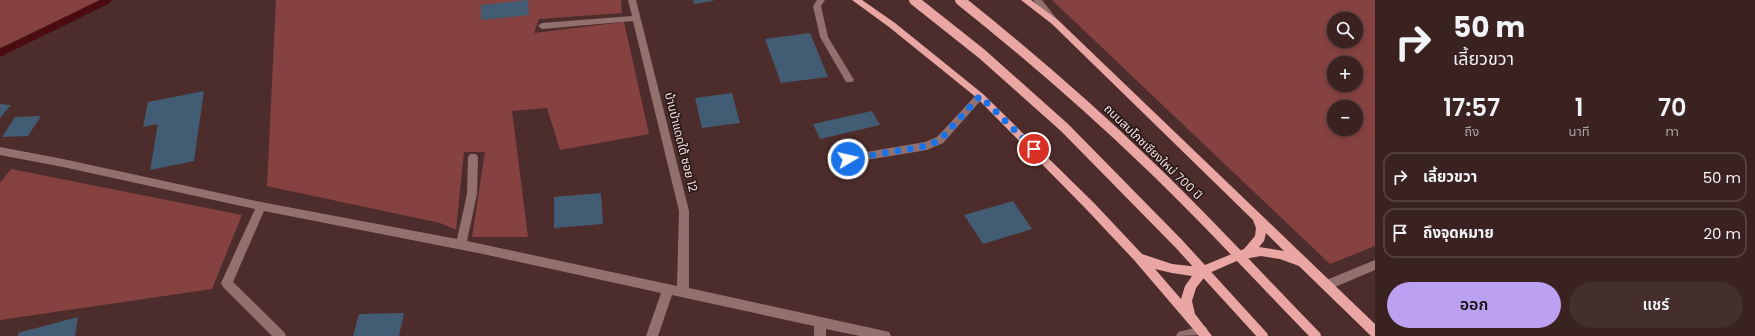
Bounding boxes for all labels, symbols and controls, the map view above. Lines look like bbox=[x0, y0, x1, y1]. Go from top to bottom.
text: 50 m bbox=[1453, 8, 1525, 47]
map controls bbox=[1327, 12, 1363, 136]
button: search bbox=[1327, 12, 1363, 48]
icon: right bbox=[1387, 16, 1439, 68]
text: เลี้ยวขวา bbox=[1453, 46, 1514, 71]
button: + bbox=[1327, 56, 1363, 92]
street label: บ้านป่าแดดใต้ ซอย 12 bbox=[661, 90, 702, 193]
text: 17:57 bbox=[1443, 91, 1500, 124]
text: 1 bbox=[1575, 91, 1583, 124]
text: 70 bbox=[1658, 91, 1687, 124]
street label: ถนนสมโภชเชียงใหม่ 700 ปี bbox=[1101, 100, 1206, 203]
button: − bbox=[1327, 100, 1363, 136]
text: ถึง bbox=[1464, 122, 1479, 141]
text: นาที bbox=[1568, 122, 1590, 141]
text: m bbox=[1666, 122, 1679, 141]
pin bbox=[1017, 132, 1051, 166]
position arrow bbox=[827, 138, 869, 180]
icon: arrive bbox=[1023, 138, 1045, 160]
icon: right bbox=[1389, 166, 1411, 188]
text: เลี้ยวขวา bbox=[1423, 166, 1477, 187]
text: 50 m bbox=[1703, 167, 1741, 188]
icon: arrive bbox=[1389, 222, 1411, 244]
text: ถึงจุดหมาย bbox=[1423, 222, 1494, 243]
text: 20 m bbox=[1703, 223, 1741, 244]
button: ออก bbox=[1387, 282, 1561, 328]
button: แชร์ bbox=[1569, 282, 1743, 328]

